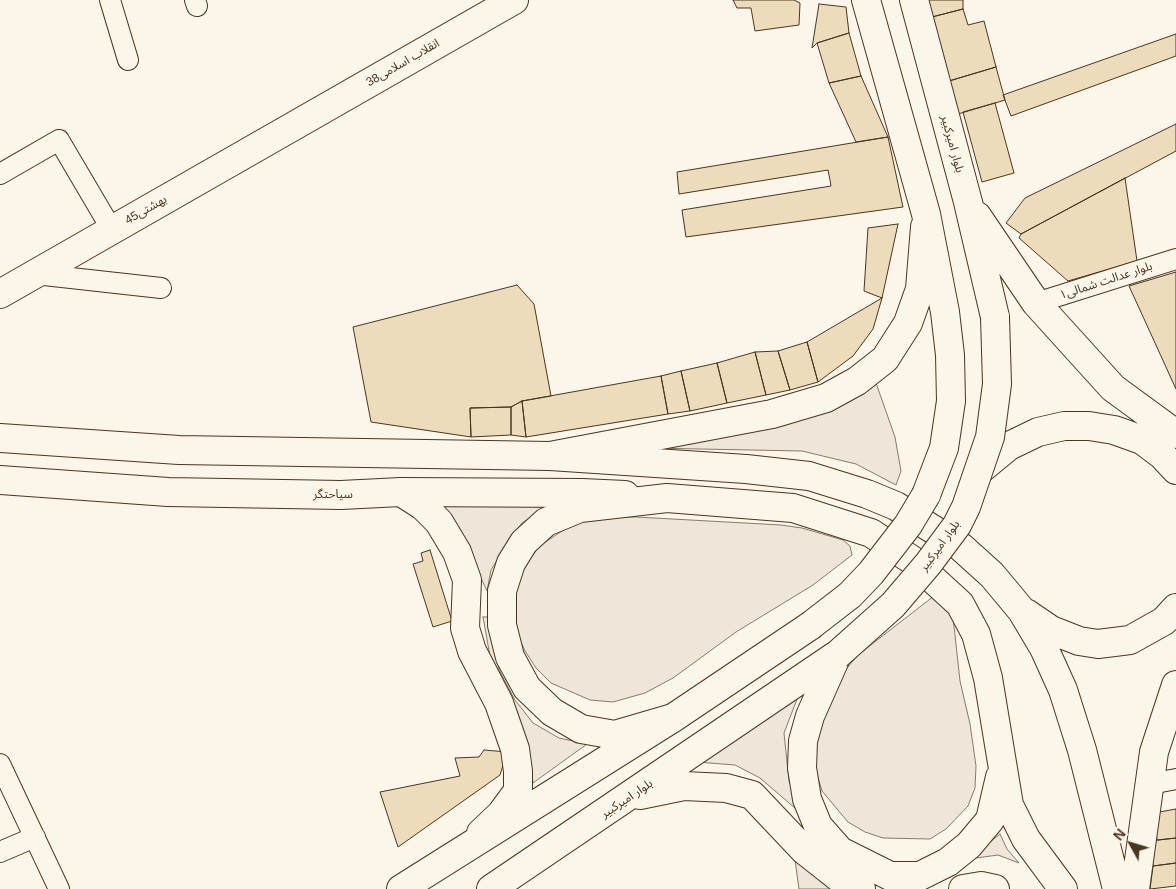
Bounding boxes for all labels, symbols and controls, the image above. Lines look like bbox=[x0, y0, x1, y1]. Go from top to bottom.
street label: 38انقلاب اسلامی bbox=[364, 36, 442, 90]
street label: بلوار امیرکبیر bbox=[937, 114, 967, 174]
street label: بهشتی45 bbox=[122, 192, 170, 228]
street label: بلوار عدالت شمالی۱ bbox=[1058, 259, 1154, 303]
street label: سیاحتگر bbox=[313, 488, 353, 502]
street label: بلوار امیرکبیر bbox=[917, 518, 963, 574]
street label: بلوار امیرکبیر bbox=[598, 776, 656, 822]
north arrow bbox=[1106, 819, 1156, 869]
text: N bbox=[1110, 826, 1129, 844]

